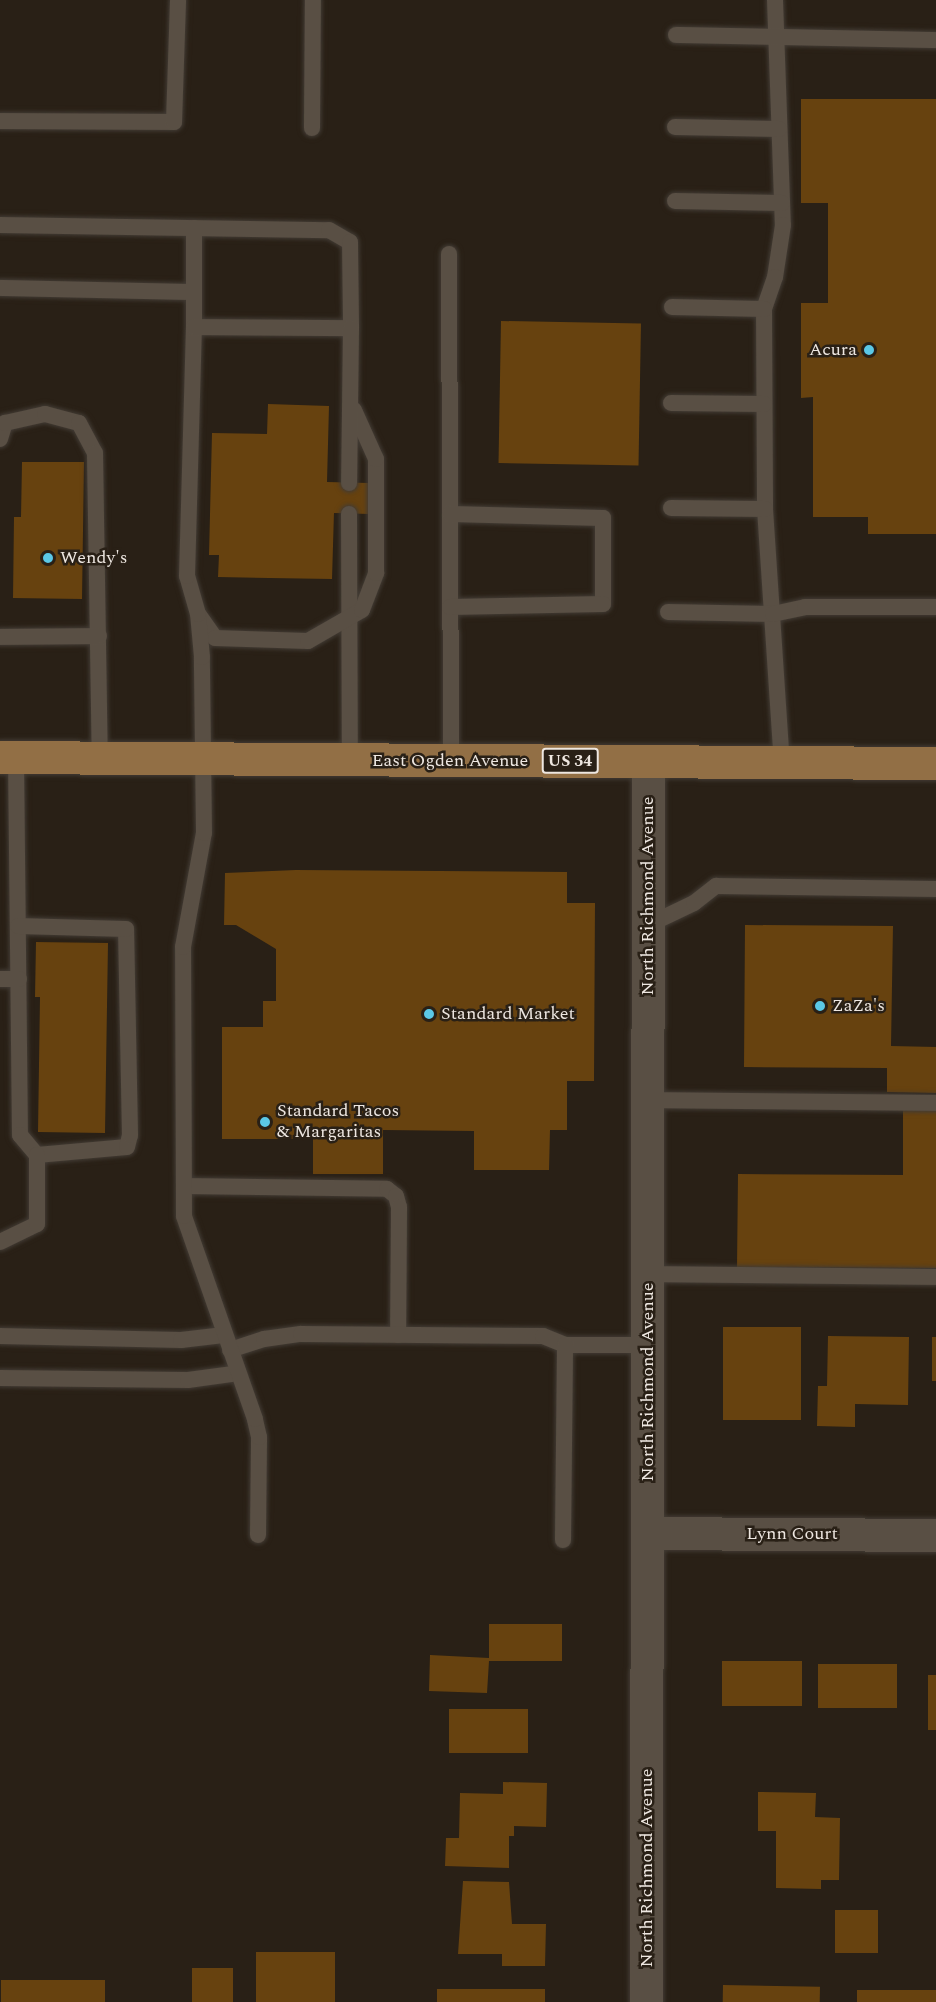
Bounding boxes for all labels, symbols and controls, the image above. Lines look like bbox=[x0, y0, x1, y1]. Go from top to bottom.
place label: Acura bbox=[809, 339, 857, 361]
marker: Acura bbox=[862, 343, 876, 357]
place label: Wendy's bbox=[60, 547, 127, 569]
marker: Wendy's bbox=[41, 551, 55, 565]
road number: US 34 bbox=[542, 748, 598, 774]
street label: East Ogden Avenue bbox=[372, 750, 528, 772]
street label: North Richmond Avenue bbox=[637, 797, 659, 995]
place label: ZaZa's bbox=[832, 995, 885, 1017]
marker: ZaZa's bbox=[813, 999, 827, 1013]
place label: Standard Market bbox=[441, 1003, 575, 1025]
marker: Standard Market bbox=[422, 1007, 436, 1021]
place label: Standard Tacos & Margaritas bbox=[277, 1101, 399, 1144]
marker: Standard Tacos & Margaritas bbox=[258, 1115, 272, 1129]
street label: North Richmond Avenue bbox=[637, 1283, 659, 1481]
street label: Lynn Court bbox=[746, 1523, 838, 1545]
street label: North Richmond Avenue bbox=[636, 1769, 658, 1967]

